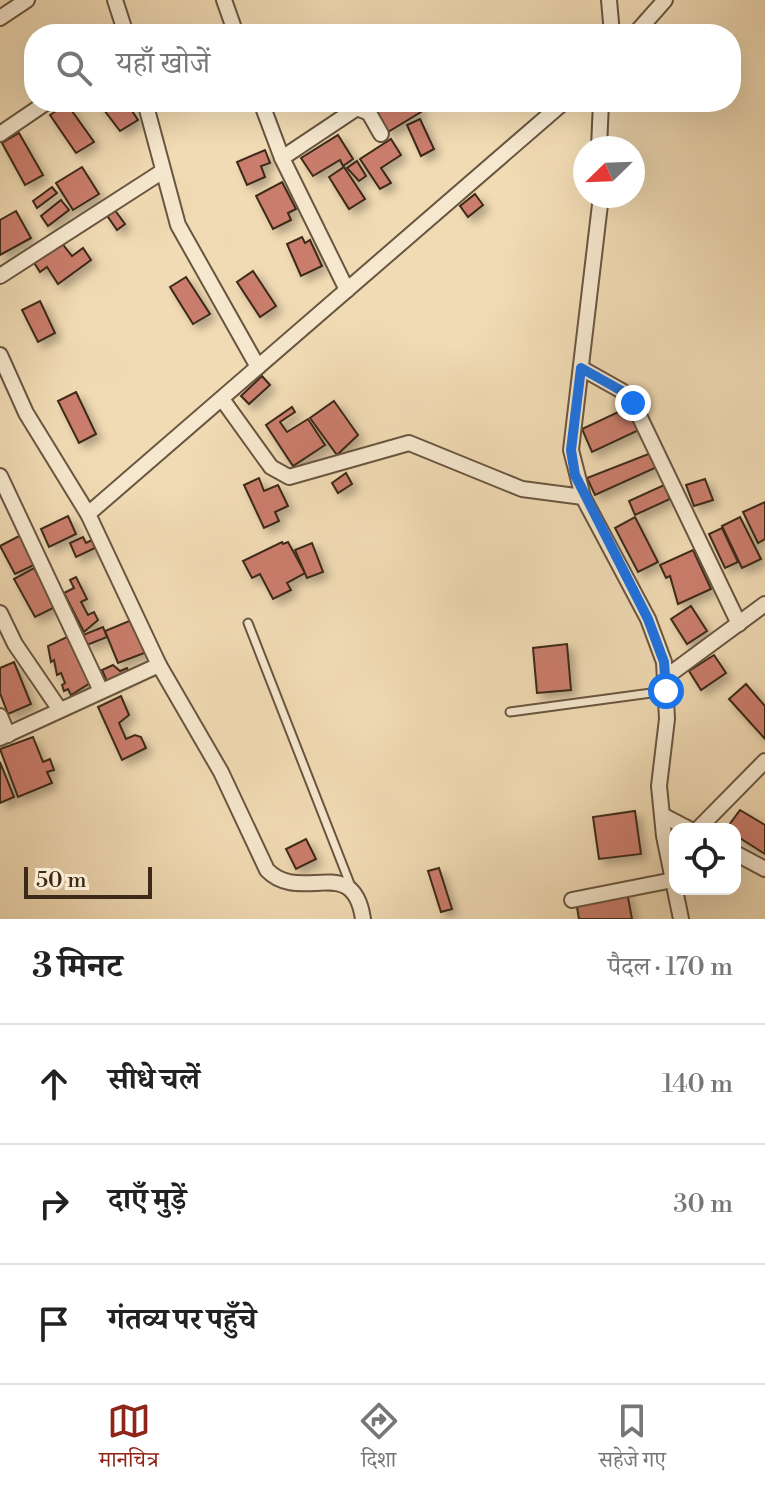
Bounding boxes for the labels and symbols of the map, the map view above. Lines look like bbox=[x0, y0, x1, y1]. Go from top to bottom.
north arrow bbox=[573, 136, 645, 208]
route end bbox=[615, 385, 651, 421]
route start bbox=[648, 673, 684, 709]
scale bar bbox=[24, 863, 152, 899]

